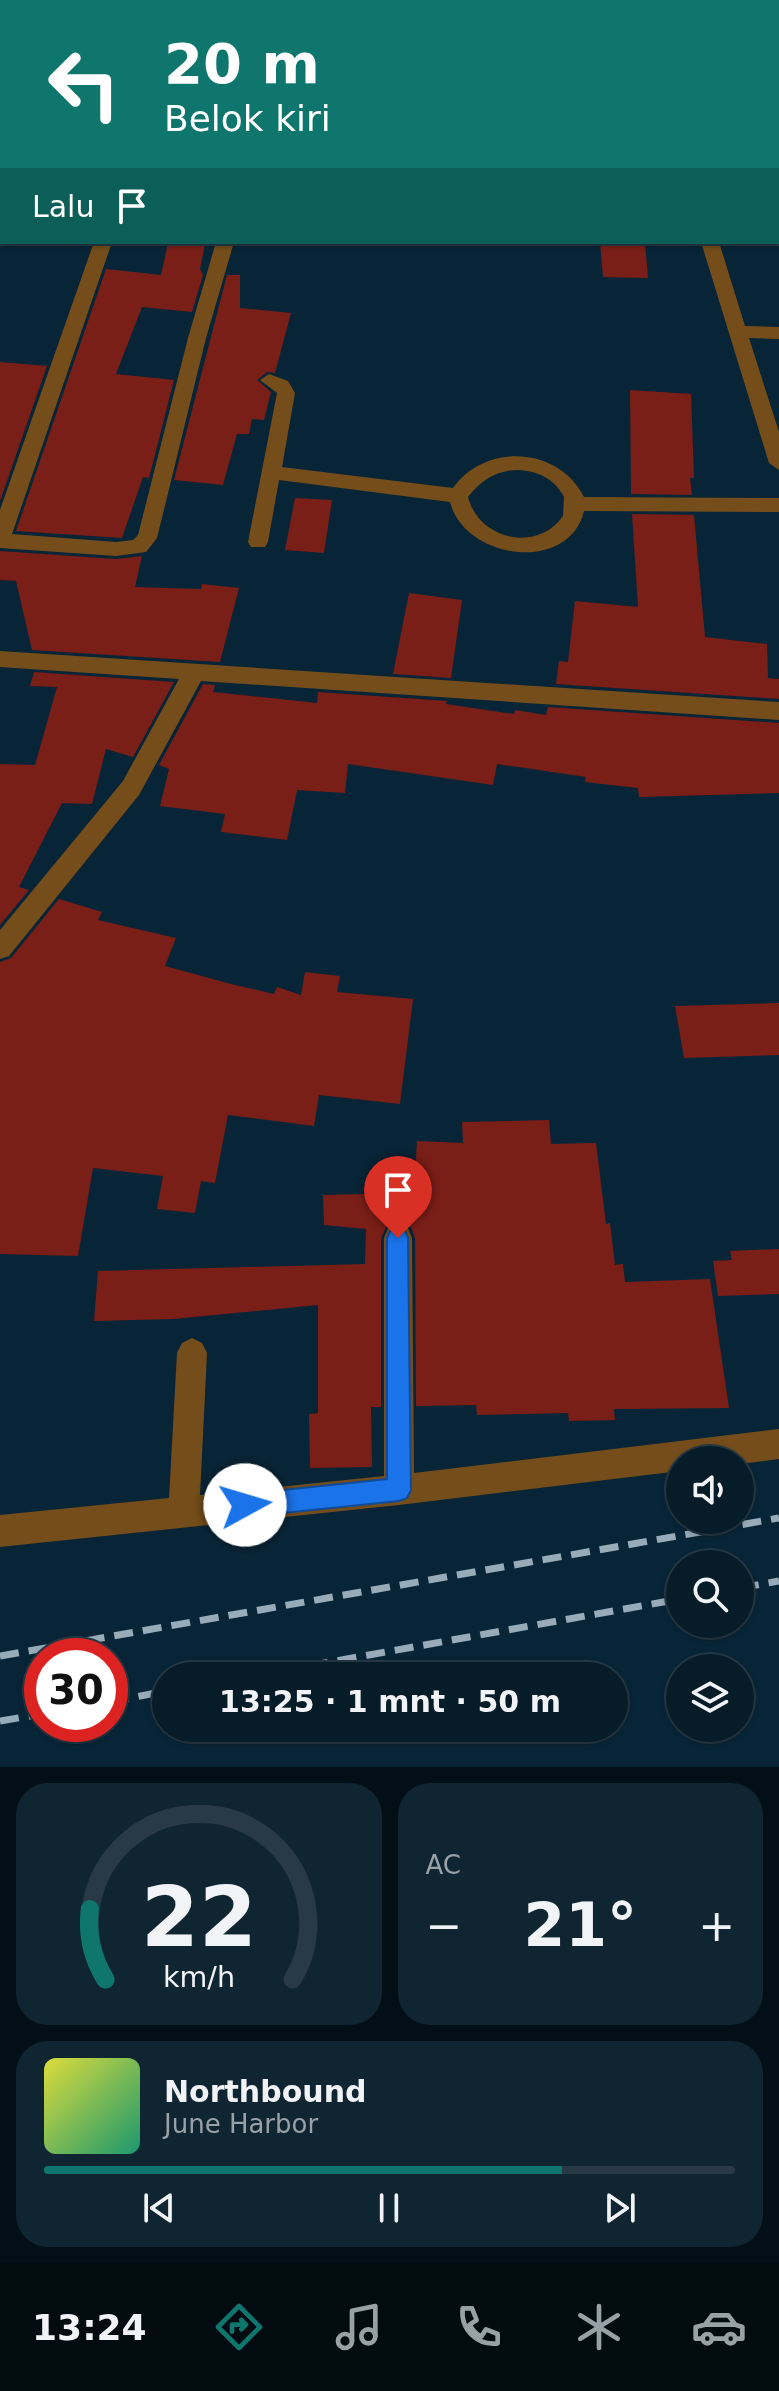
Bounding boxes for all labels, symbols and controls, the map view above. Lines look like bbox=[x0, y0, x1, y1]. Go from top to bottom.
text: 20 m bbox=[164, 31, 320, 96]
icon: left bbox=[32, 32, 136, 136]
text: Belok kiri bbox=[164, 98, 331, 139]
icon: arrive bbox=[110, 184, 154, 228]
text: Lalu bbox=[32, 189, 94, 224]
pin bbox=[364, 1156, 432, 1238]
icon: arrive bbox=[376, 1168, 420, 1212]
map controls bbox=[666, 1446, 754, 1742]
button: sound bbox=[666, 1446, 754, 1534]
position arrow bbox=[203, 1463, 287, 1547]
button: search bbox=[666, 1550, 754, 1638]
speed limit sign: 30 bbox=[24, 1638, 128, 1742]
button: layers bbox=[666, 1654, 754, 1742]
text: 13:25 · 1 mnt · 50 m bbox=[219, 1684, 561, 1719]
text: AC bbox=[426, 1850, 461, 1880]
text: 22 bbox=[141, 1869, 257, 1966]
text: 21° bbox=[524, 1890, 637, 1960]
text: − bbox=[426, 1900, 462, 1951]
text: + bbox=[698, 1900, 735, 1951]
text: km/h bbox=[163, 1960, 235, 1994]
text: Northbound bbox=[164, 2074, 367, 2109]
text: June Harbor bbox=[164, 2109, 318, 2139]
icon: previous bbox=[137, 2186, 181, 2230]
icon: pause bbox=[367, 2186, 411, 2230]
icon: next bbox=[598, 2186, 642, 2230]
icon: directions bbox=[211, 2299, 267, 2355]
icon: music bbox=[331, 2299, 387, 2355]
icon: phone bbox=[451, 2299, 507, 2355]
icon: climate bbox=[571, 2299, 627, 2355]
icon: car bbox=[691, 2299, 747, 2355]
text: 13:24 bbox=[32, 2307, 147, 2348]

